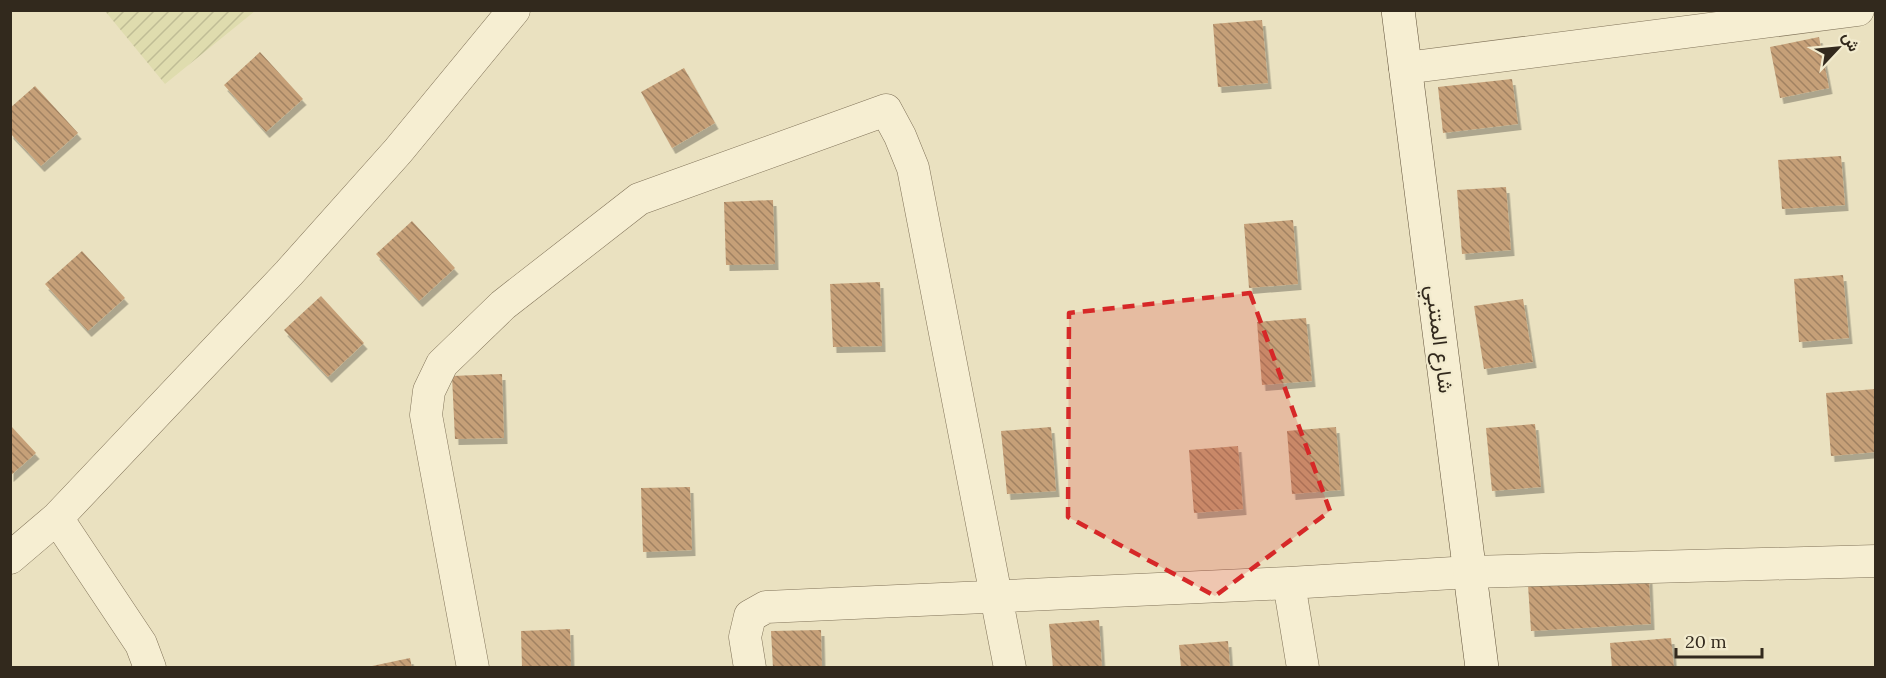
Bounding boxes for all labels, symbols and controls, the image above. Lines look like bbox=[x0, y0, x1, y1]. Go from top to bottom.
north arrow bbox=[1808, 18, 1868, 78]
text: ش bbox=[1838, 28, 1865, 54]
street label: شارع المتنبي bbox=[1416, 283, 1460, 395]
scale bar bbox=[1676, 621, 1762, 659]
text: 20 m bbox=[1685, 630, 1727, 653]

